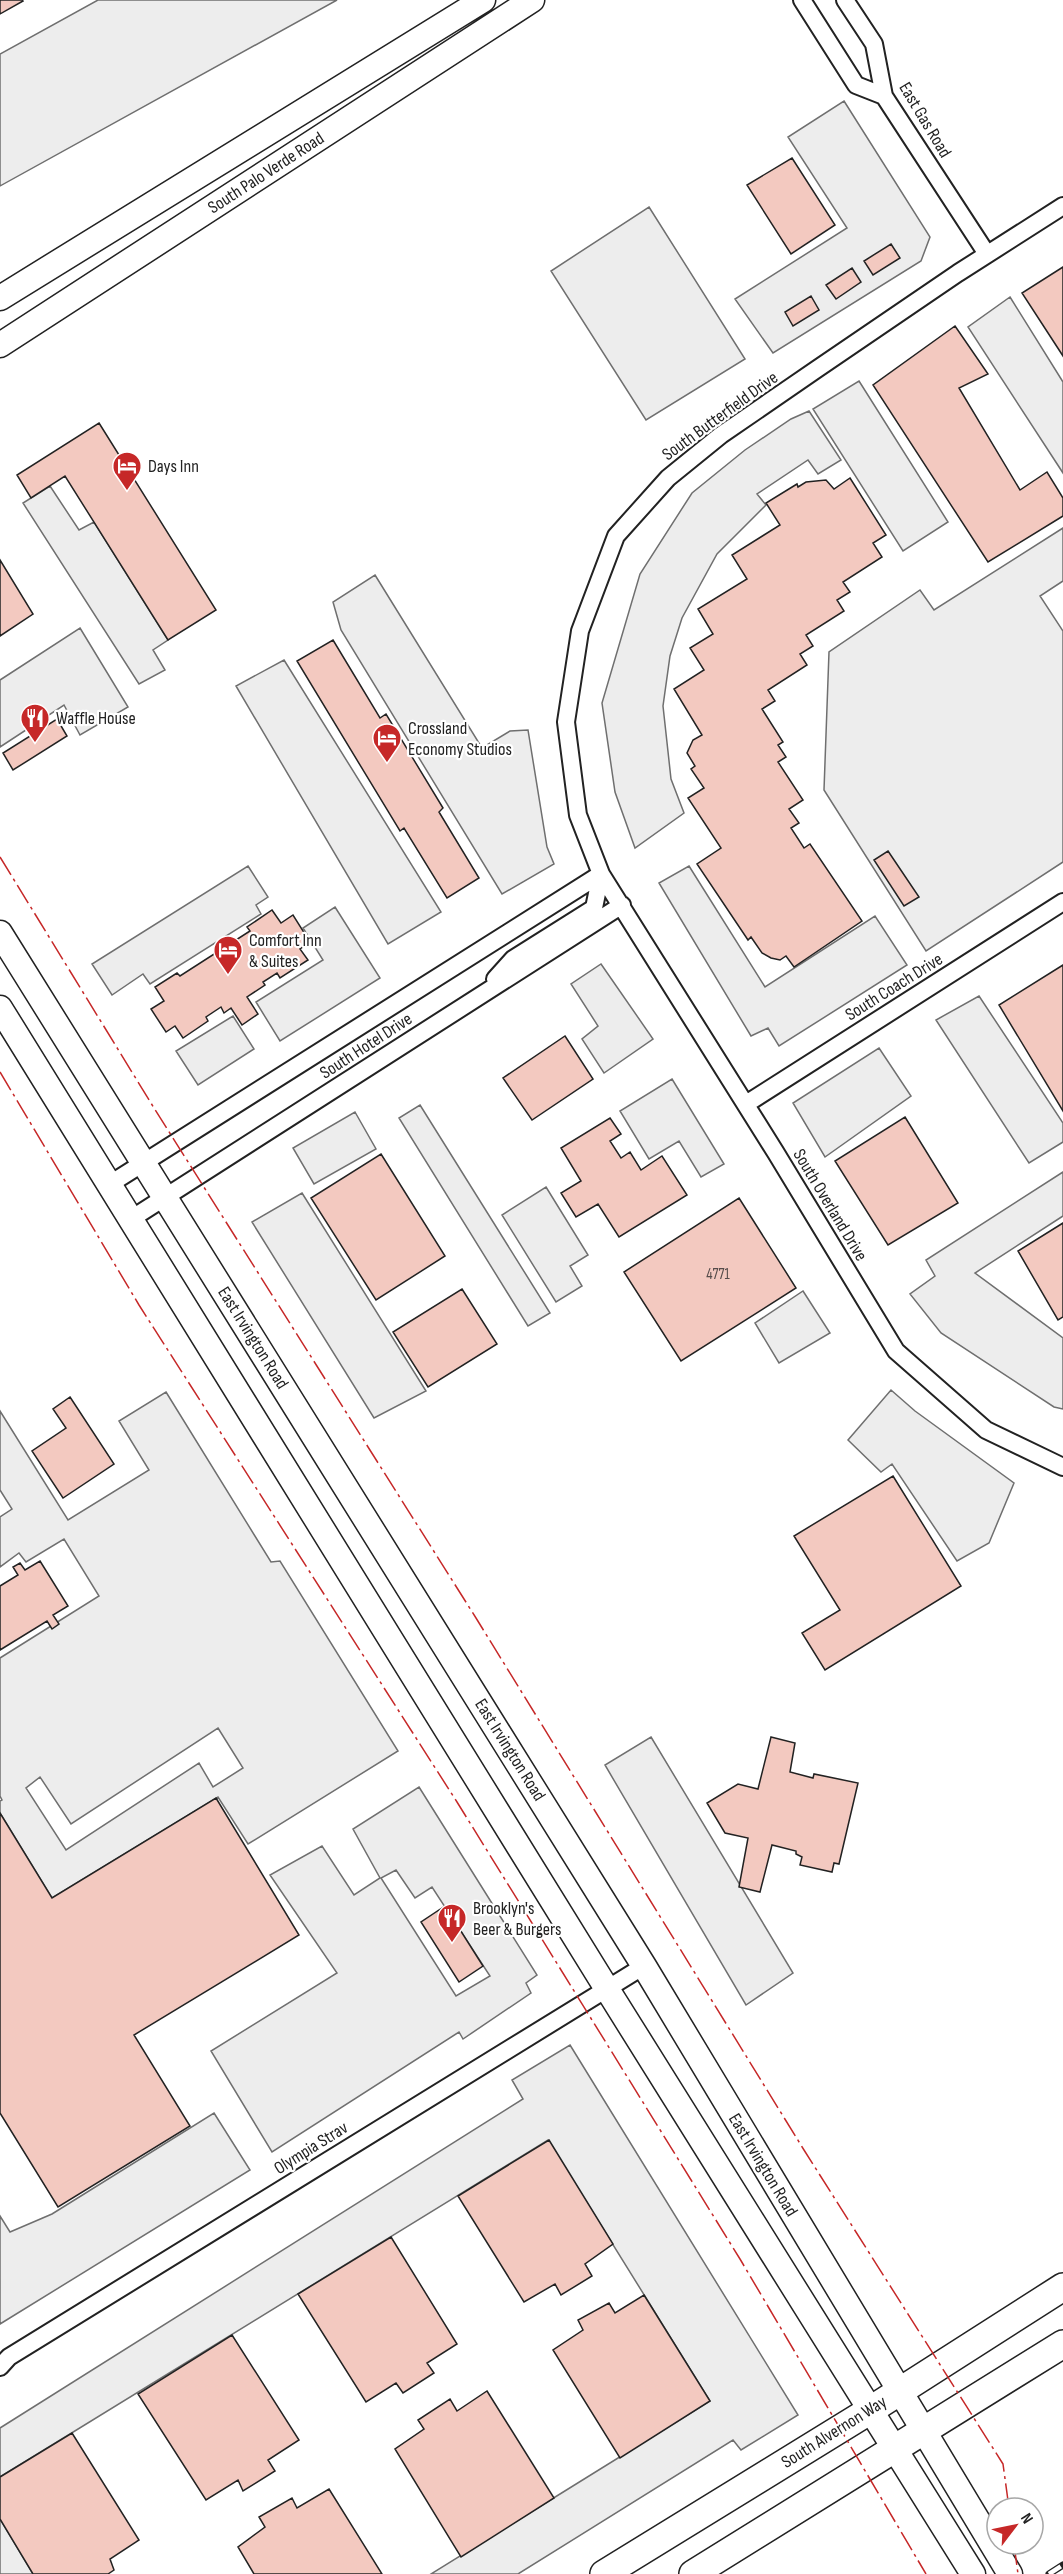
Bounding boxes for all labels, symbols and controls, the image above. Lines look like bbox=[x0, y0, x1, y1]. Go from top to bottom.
street label: East Gas Road bbox=[894, 79, 956, 161]
street label: South Palo Verde Road bbox=[204, 128, 328, 218]
street label: South Butterfield Drive bbox=[658, 367, 782, 465]
hotel icon: Days Inn bbox=[111, 450, 143, 492]
place label: Days Inn bbox=[148, 456, 199, 477]
restaurant icon: Waffle House bbox=[19, 702, 51, 744]
place label: Waffle House bbox=[56, 708, 136, 729]
place label: Crossland Economy Studios bbox=[408, 718, 512, 760]
hotel icon: Crossland Economy Studios bbox=[371, 722, 403, 764]
place label: Comfort Inn & Suites bbox=[249, 930, 322, 972]
hotel icon: Comfort Inn & Suites bbox=[212, 934, 244, 976]
street label: South Coach Drive bbox=[841, 949, 947, 1025]
street label: South Hotel Drive bbox=[316, 1008, 416, 1084]
street label: South Overland Drive bbox=[788, 1145, 872, 1265]
house number: 4771 bbox=[706, 1265, 730, 1284]
street label: East Irvington Road bbox=[213, 1283, 293, 1393]
street label: East Irvington Road bbox=[470, 1695, 550, 1805]
place label: Brooklyn's Beer & Burgers bbox=[473, 1898, 561, 1940]
restaurant icon: Brooklyn's Beer & Burgers bbox=[436, 1902, 468, 1944]
street label: East Irvington Road bbox=[724, 2110, 802, 2220]
street label: Olympia Strav bbox=[270, 2117, 352, 2179]
street label: South Alvernon Way bbox=[778, 2391, 890, 2473]
north arrow bbox=[985, 2496, 1045, 2556]
text: N bbox=[1016, 2510, 1037, 2528]

